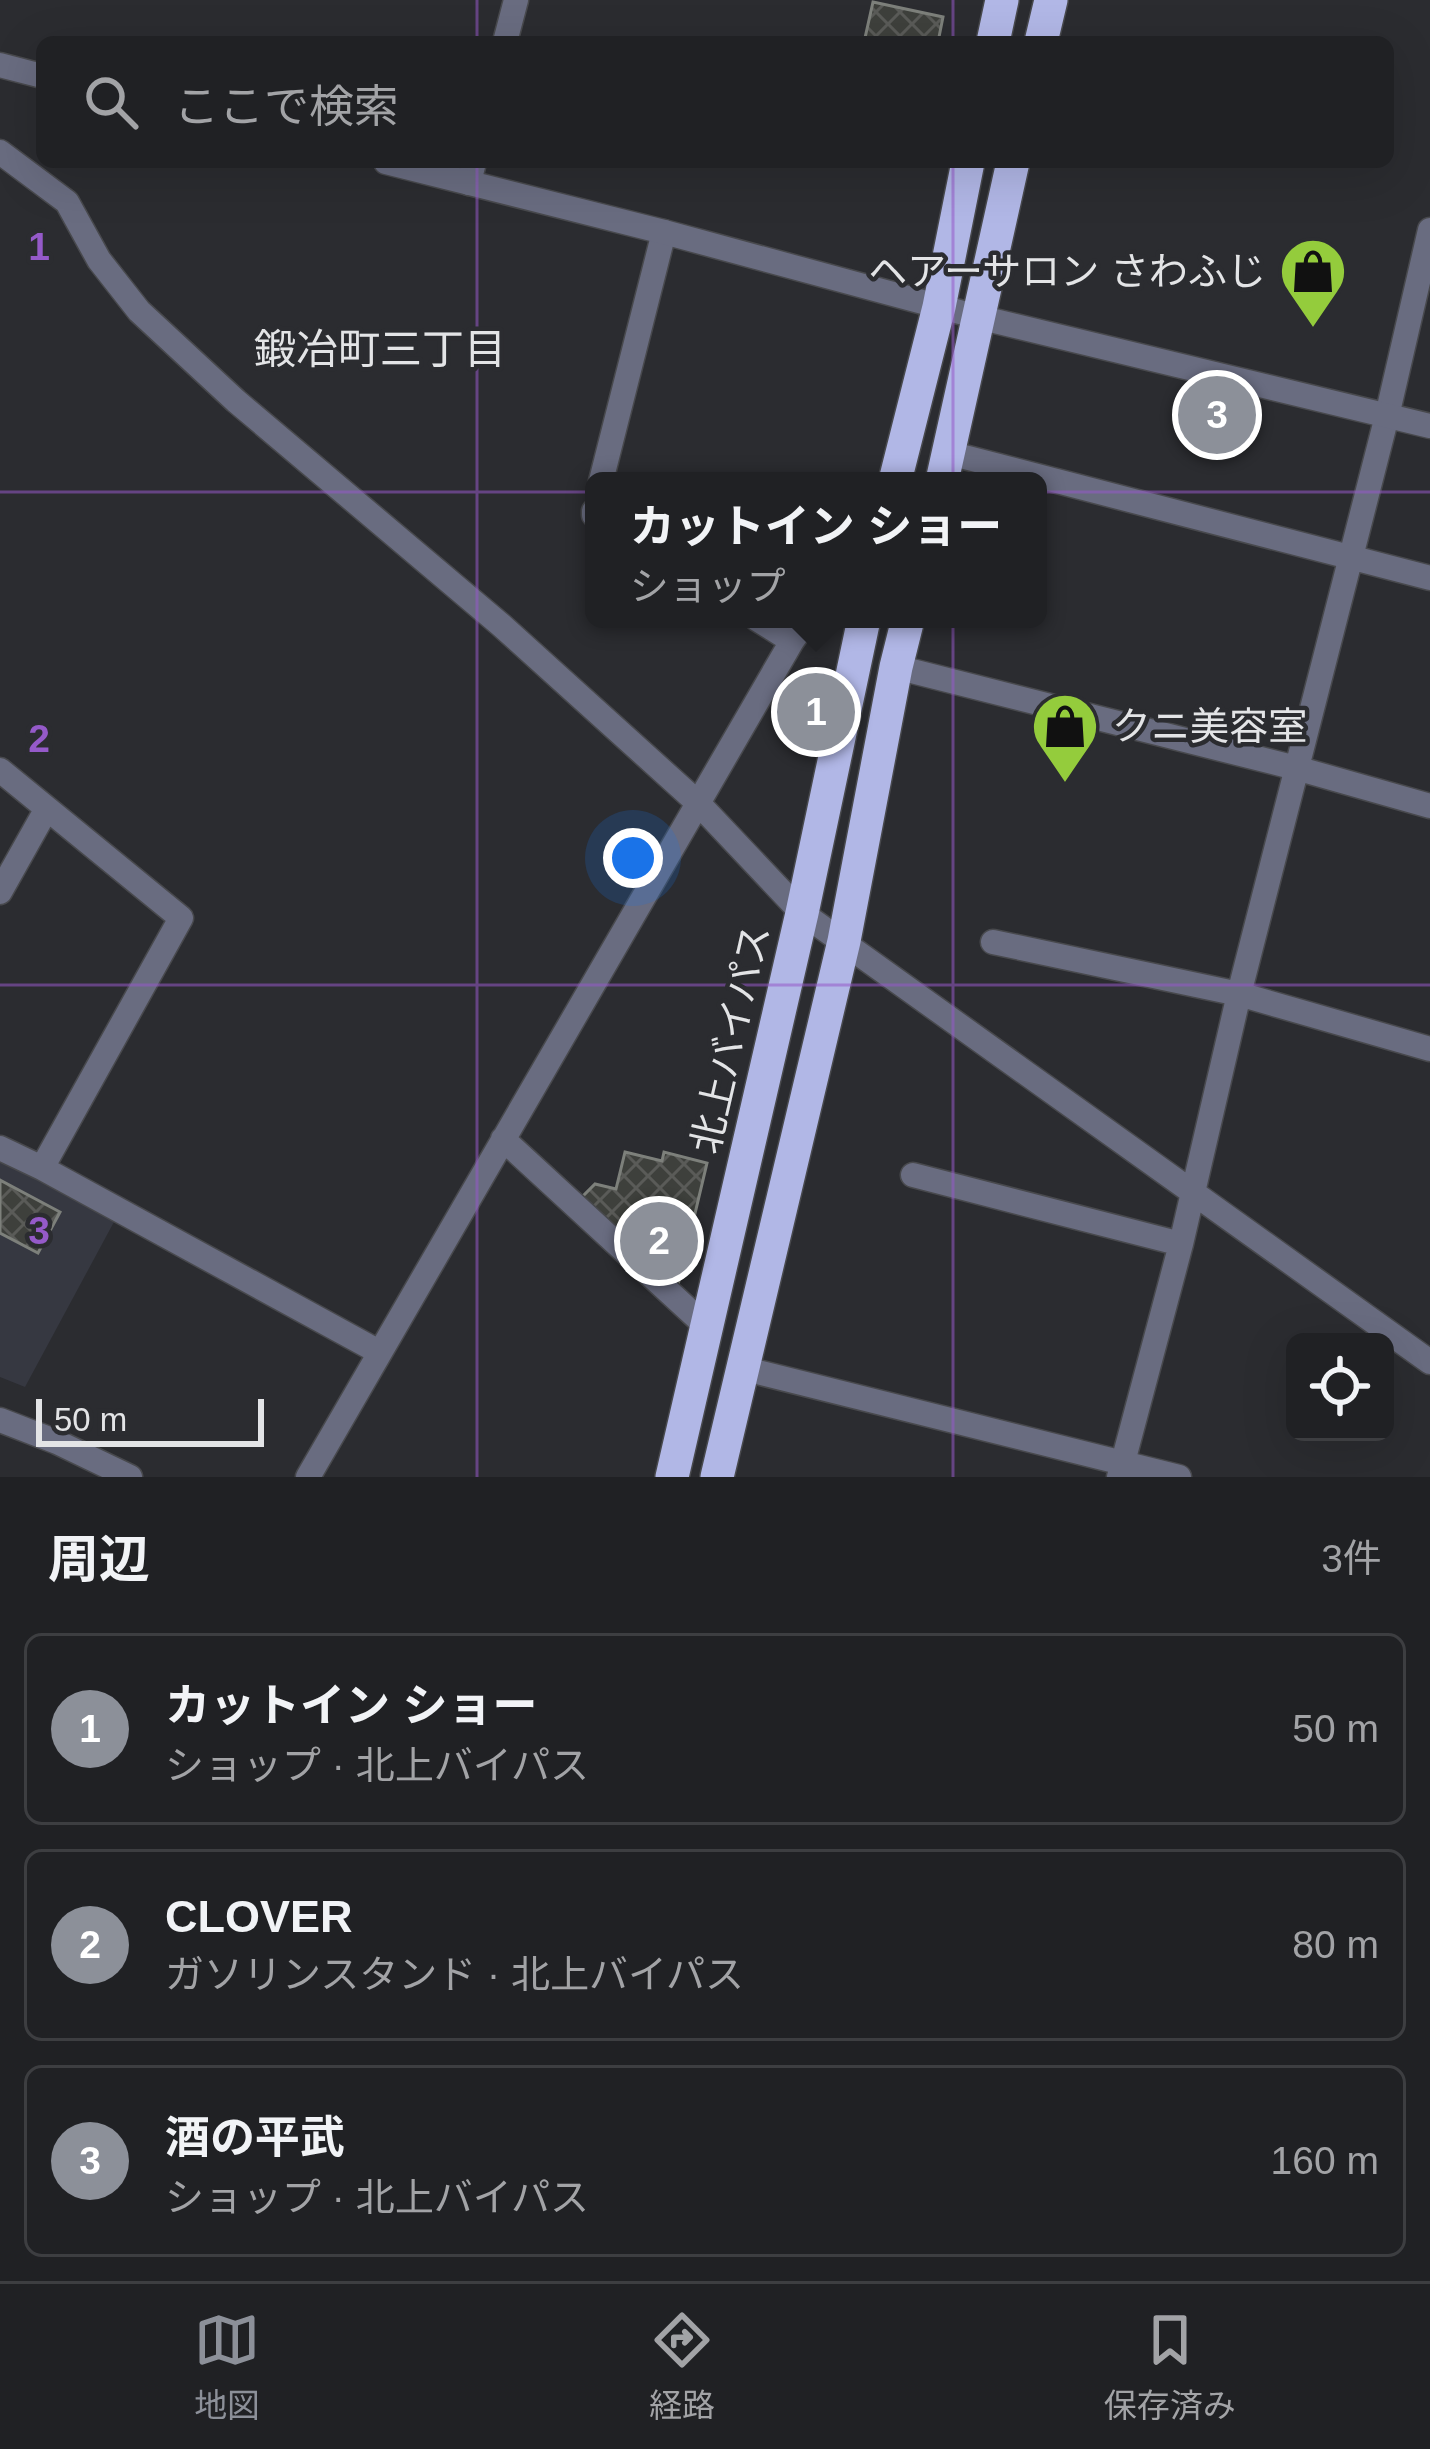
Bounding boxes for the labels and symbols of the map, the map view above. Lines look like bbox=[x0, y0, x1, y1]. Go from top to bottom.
text: 1 bbox=[28, 225, 50, 268]
shop icon: ヘアーサロン さわふじ bbox=[1278, 236, 1348, 330]
place label: ヘアーサロン さわふじ bbox=[868, 250, 1266, 293]
district label: 鍛冶町三丁目 bbox=[254, 326, 506, 373]
pin: 3 bbox=[1178, 370, 1256, 460]
pin: 1 bbox=[777, 667, 855, 757]
shop icon: クニ美容室 bbox=[1030, 691, 1100, 785]
place label: クニ美容室 bbox=[1112, 705, 1307, 748]
text: 2 bbox=[28, 717, 50, 760]
your location bbox=[603, 828, 663, 888]
street label: 北上バイパス bbox=[683, 921, 778, 1158]
pin: 2 bbox=[620, 1196, 698, 1286]
text: 3 bbox=[28, 1209, 50, 1252]
scale bar bbox=[36, 1393, 264, 1446]

